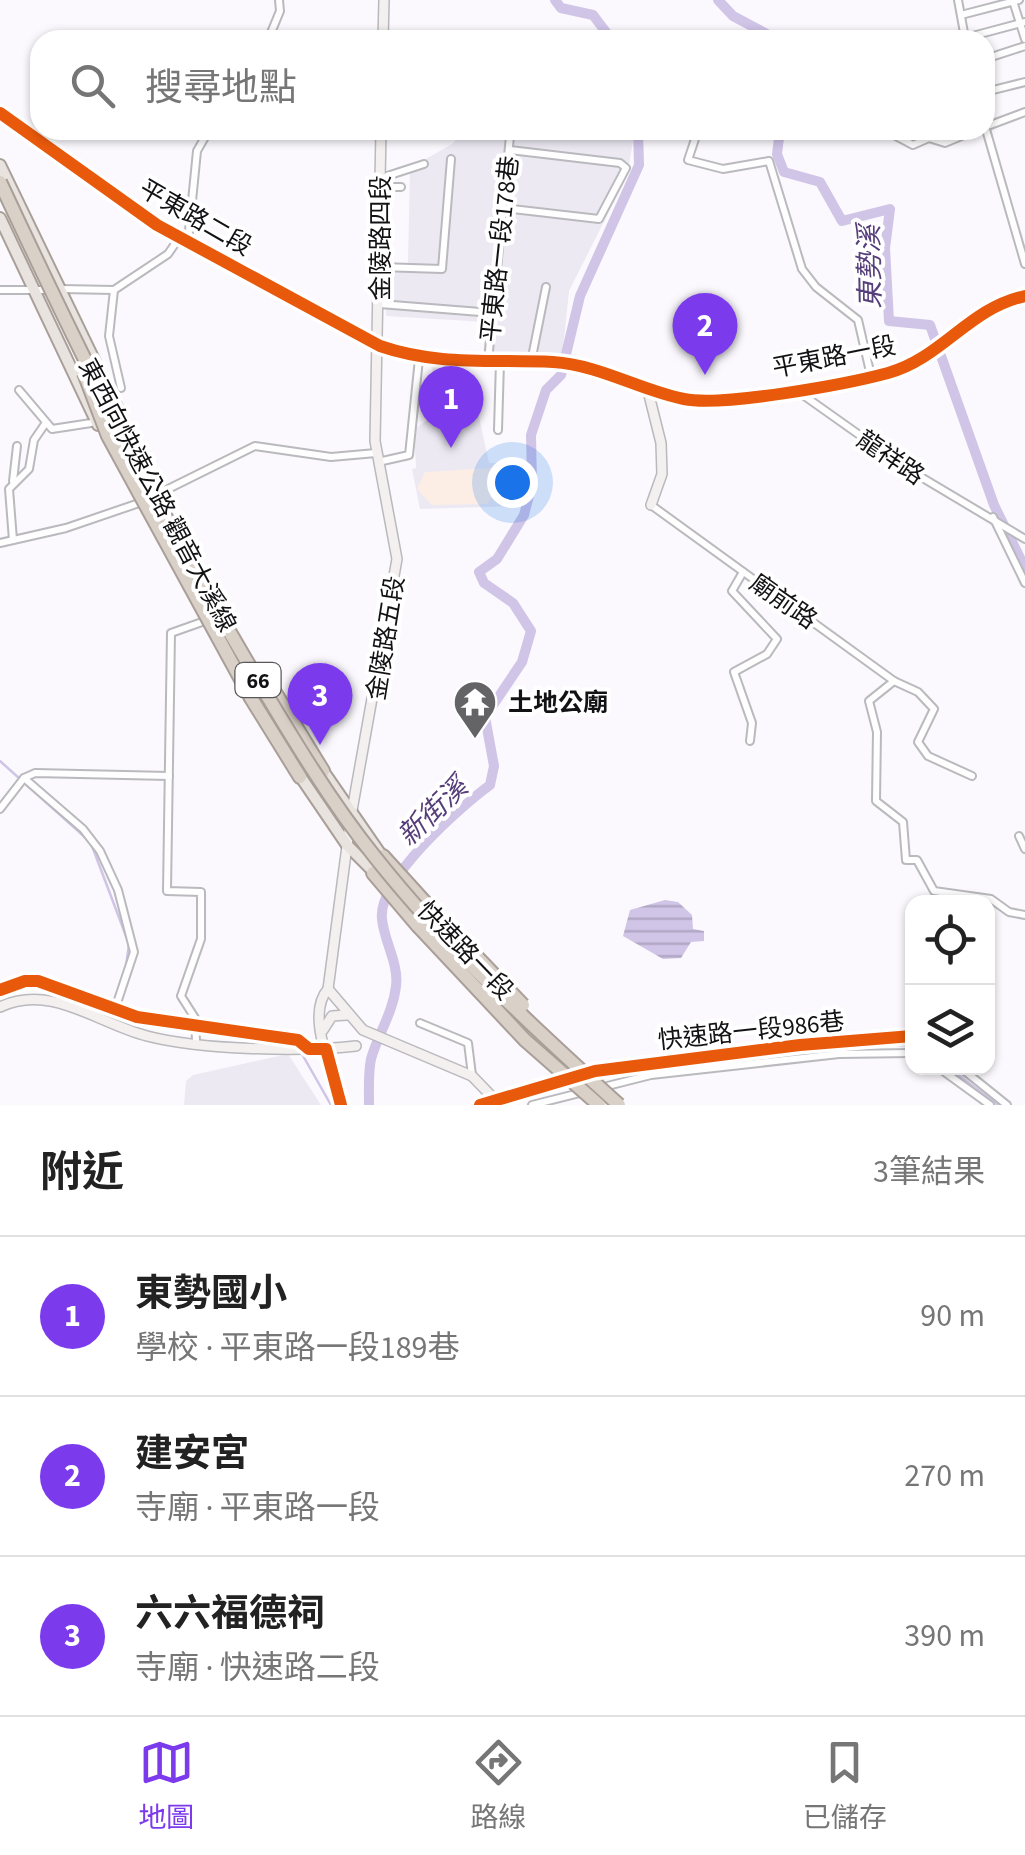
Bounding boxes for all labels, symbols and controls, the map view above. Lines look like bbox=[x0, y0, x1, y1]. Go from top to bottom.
search box bbox=[30, 30, 995, 140]
icon: search bbox=[65, 58, 120, 113]
text: 搜尋地點 bbox=[145, 61, 297, 115]
street label: 平東路一段178巷 bbox=[472, 154, 528, 344]
street label: 平東路二段 bbox=[132, 171, 259, 265]
street label: 金陵路四段 bbox=[363, 175, 399, 301]
water label: 東勢溪 bbox=[849, 221, 891, 309]
pin: 2 bbox=[672, 292, 738, 375]
street label: 平東路一段 bbox=[769, 327, 899, 387]
street label: 東西向快速公路 觀音大溪線 bbox=[70, 352, 245, 639]
pin: 1 bbox=[418, 366, 484, 448]
street label: 龍祥路 bbox=[849, 422, 932, 494]
your location bbox=[487, 457, 538, 508]
street label: 廟前路 bbox=[742, 566, 824, 638]
street label: 金陵路五段 bbox=[358, 574, 414, 703]
pin: 3 bbox=[288, 662, 352, 745]
road number: 66 bbox=[236, 663, 280, 697]
temple icon: 土地公廟 bbox=[452, 679, 498, 740]
place label: 土地公廟 bbox=[508, 685, 608, 721]
water label: 新街溪 bbox=[389, 765, 480, 855]
street label: 快速路一段 bbox=[409, 893, 522, 1008]
map controls bbox=[905, 895, 995, 1075]
button: locate bbox=[905, 895, 995, 985]
button: layers bbox=[905, 985, 995, 1075]
street label: 快速路一段986巷 bbox=[656, 1003, 846, 1059]
text: 附近 bbox=[40, 1143, 124, 1203]
text: 3筆結果 bbox=[873, 1149, 985, 1195]
text: 東勢國小 bbox=[135, 1267, 287, 1321]
text: 1 bbox=[64, 1293, 81, 1339]
text: 90 m bbox=[920, 1293, 985, 1339]
text: 學校 · 平東路一段189巷 bbox=[135, 1325, 459, 1371]
text: 建安宮 bbox=[135, 1427, 249, 1481]
text: 2 bbox=[64, 1453, 81, 1499]
text: 270 m bbox=[904, 1453, 985, 1499]
text: 寺廟 · 平東路一段 bbox=[135, 1485, 380, 1531]
text: 六六福德祠 bbox=[135, 1587, 325, 1641]
text: 3 bbox=[64, 1613, 81, 1659]
text: 390 m bbox=[904, 1613, 985, 1659]
text: 寺廟 · 快速路二段 bbox=[135, 1645, 380, 1691]
tab: 地圖 bbox=[138, 1735, 194, 1838]
tab: 路線 bbox=[470, 1735, 527, 1838]
tab: 已儲存 bbox=[803, 1735, 887, 1838]

